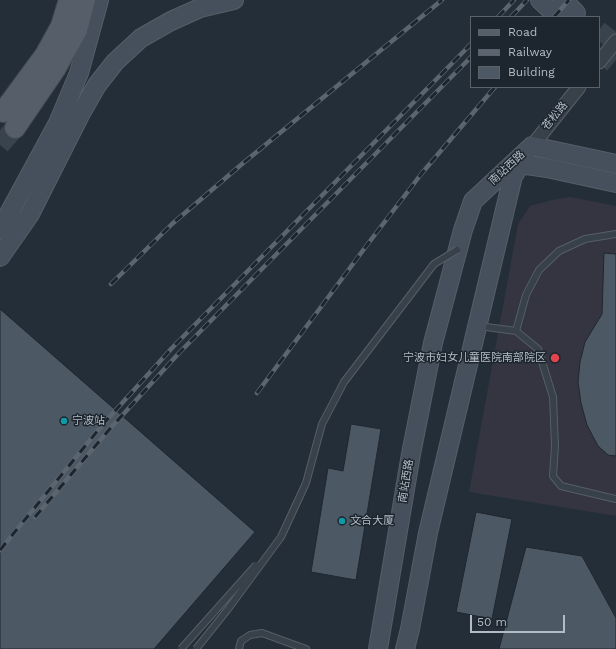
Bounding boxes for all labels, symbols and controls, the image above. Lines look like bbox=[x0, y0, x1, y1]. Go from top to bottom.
legend bbox=[470, 16, 600, 88]
text: Road bbox=[508, 25, 537, 39]
text: Railway bbox=[508, 45, 552, 59]
text: Building bbox=[508, 65, 555, 79]
street label: 苍松路 bbox=[539, 99, 571, 133]
street label: 南站西路 bbox=[486, 148, 528, 188]
place label: 宁波市妇女儿童医院南部院区 bbox=[403, 351, 546, 365]
marker: 宁波市妇女儿童医院南部院区 bbox=[549, 352, 561, 364]
place label: 宁波站 bbox=[72, 414, 105, 428]
marker: 宁波站 bbox=[59, 416, 69, 426]
street label: 南站西路 bbox=[396, 458, 416, 504]
place label: 文合大厦 bbox=[350, 514, 394, 528]
marker: 文合大厦 bbox=[337, 516, 347, 526]
scale bar bbox=[472, 607, 567, 633]
text: 50 m bbox=[477, 615, 507, 629]

